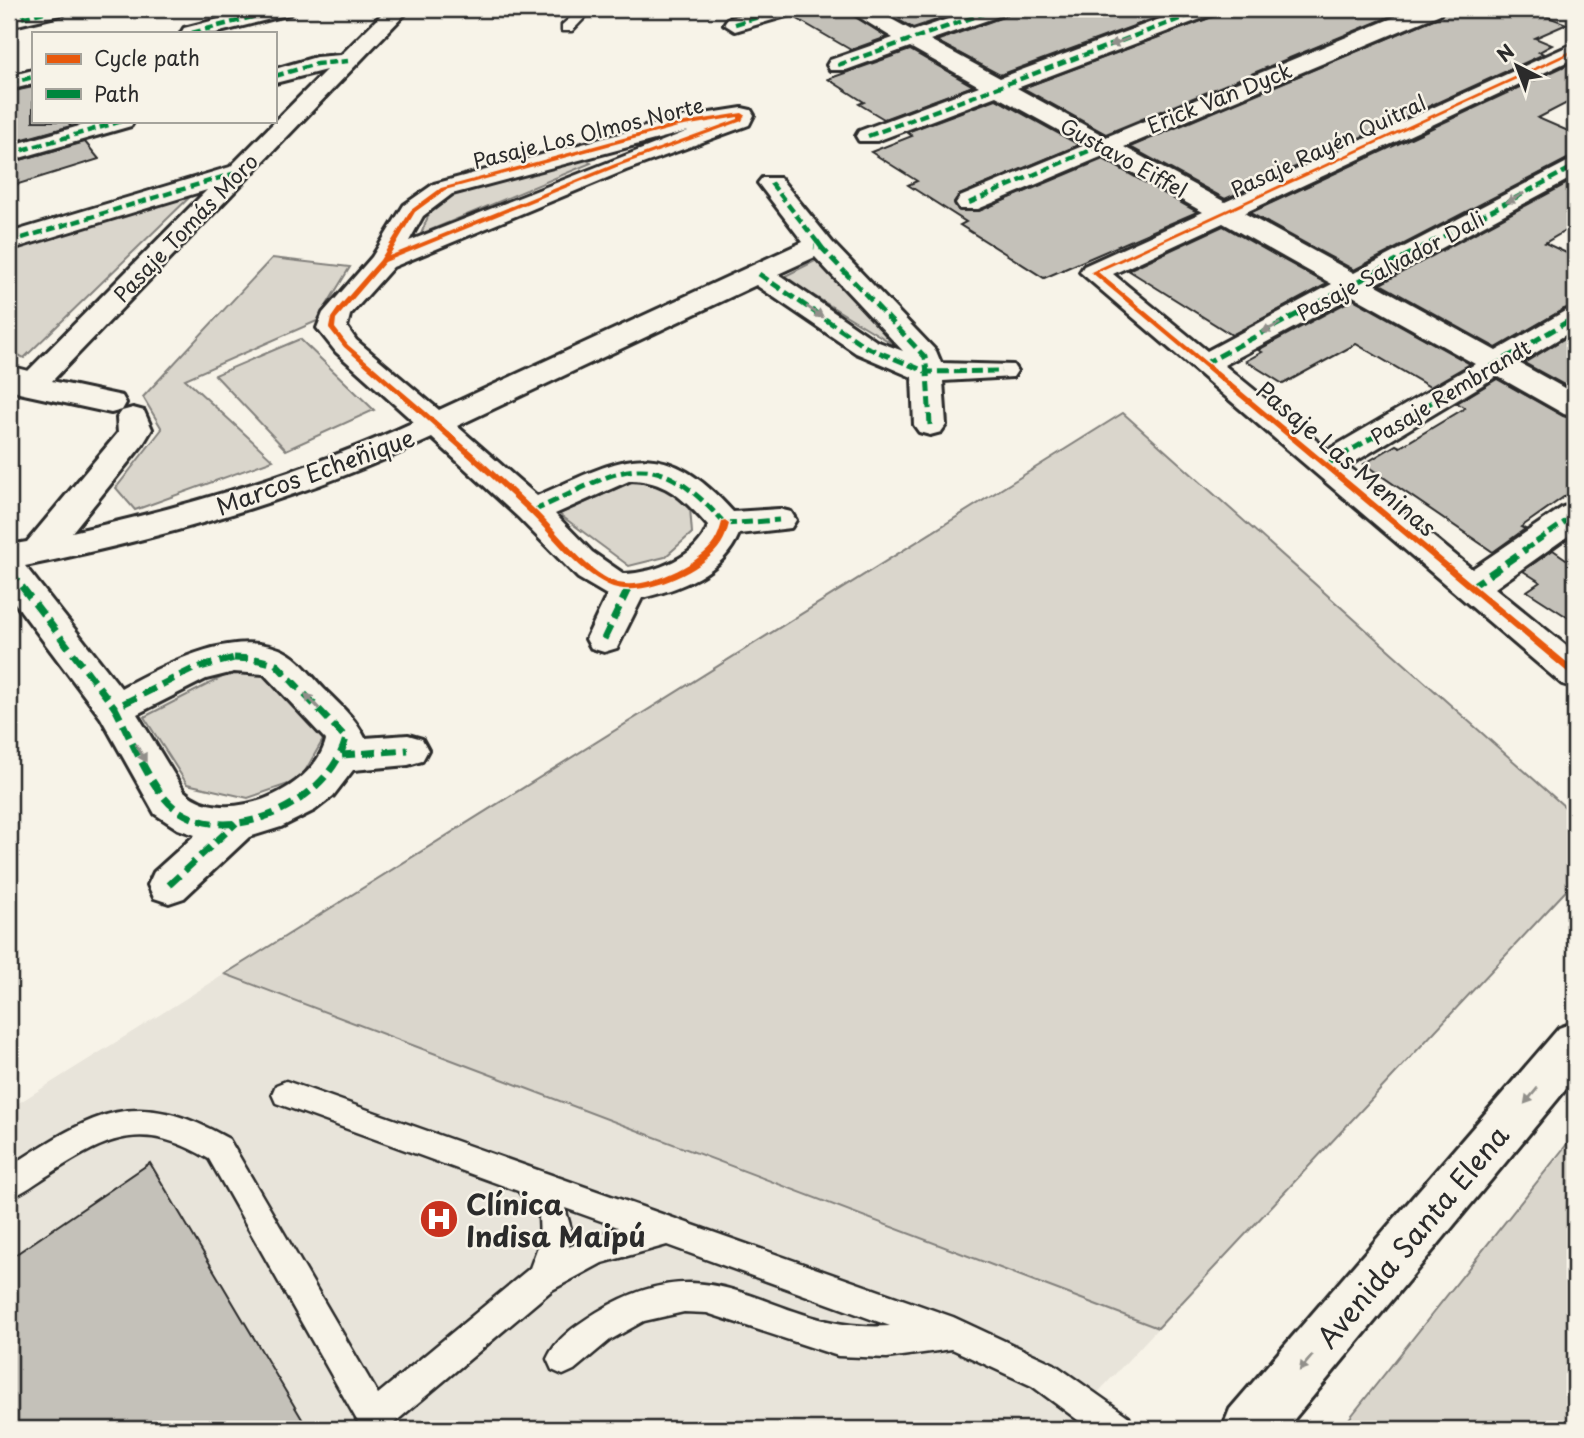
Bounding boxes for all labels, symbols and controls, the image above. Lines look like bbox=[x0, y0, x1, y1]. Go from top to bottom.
legend bbox=[32, 32, 276, 122]
north arrow bbox=[1482, 32, 1552, 102]
one-way arrow bbox=[1108, 36, 1129, 47]
text: N bbox=[1490, 37, 1520, 68]
text: Cycle path bbox=[94, 41, 200, 73]
street label: Erick Van Dyck bbox=[1142, 53, 1296, 141]
text: Path bbox=[94, 77, 139, 109]
street label: Pasaje Rayén Quitral bbox=[1225, 86, 1431, 204]
street label: Pasaje Los Olmos Norte bbox=[469, 88, 707, 176]
street label: Gustavo Eiffel bbox=[1055, 109, 1193, 205]
street label: Pasaje Tomás Moro bbox=[105, 145, 265, 309]
one-way arrow bbox=[1505, 193, 1525, 204]
street label: Pasaje Salvador Dali bbox=[1290, 202, 1490, 328]
one-way arrow bbox=[806, 305, 825, 318]
one-way arrow bbox=[1261, 322, 1281, 334]
street label: Pasaje Rembrandt bbox=[1364, 330, 1536, 452]
street label: Pasaje Las Meninas bbox=[1249, 372, 1445, 544]
street label: Marcos Echeñique bbox=[211, 418, 419, 524]
one-way arrow bbox=[304, 693, 320, 710]
one-way arrow bbox=[134, 743, 147, 762]
one-way arrow bbox=[1524, 1087, 1539, 1104]
street label: Avenida Santa Elena bbox=[1306, 1115, 1519, 1357]
place label: Clínica Indisa Maipú bbox=[466, 1182, 646, 1257]
hospital icon: Clínica Indisa Maipú bbox=[418, 1198, 460, 1240]
one-way arrow bbox=[1298, 1354, 1313, 1372]

